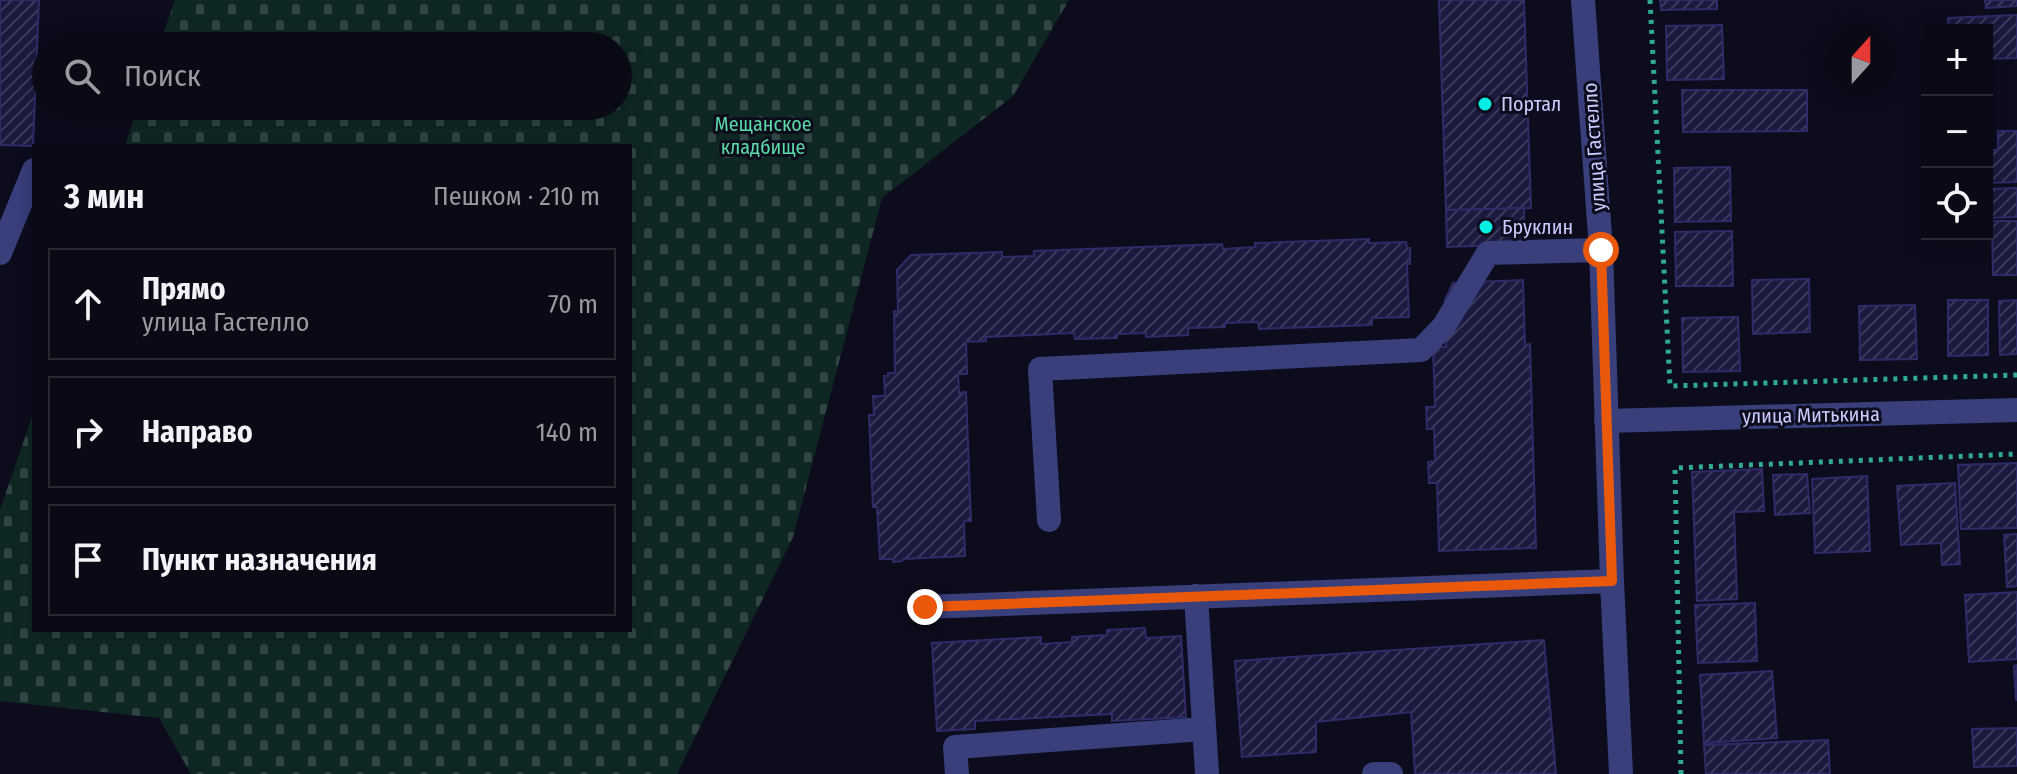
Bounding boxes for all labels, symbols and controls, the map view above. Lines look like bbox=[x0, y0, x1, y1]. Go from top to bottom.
north arrow bbox=[1825, 24, 1897, 96]
map controls bbox=[1921, 24, 1993, 240]
button: + bbox=[1921, 24, 1993, 96]
search box bbox=[32, 32, 632, 120]
icon: search bbox=[60, 54, 104, 98]
text: Поиск bbox=[124, 58, 201, 94]
street label: улица Гастелло bbox=[1578, 82, 1610, 212]
place label: Портал bbox=[1501, 92, 1561, 116]
marker: Портал bbox=[1476, 95, 1494, 113]
button: − bbox=[1921, 96, 1993, 168]
park label: Мещанское кладбище bbox=[714, 112, 812, 159]
button: locate bbox=[1921, 168, 1993, 240]
text: 3 мин bbox=[64, 176, 144, 217]
text: Пешком · 210 m bbox=[433, 181, 600, 212]
place label: Бруклин bbox=[1502, 215, 1573, 239]
marker: Бруклин bbox=[1477, 218, 1495, 236]
route start bbox=[1583, 232, 1619, 268]
text: Прямо bbox=[142, 271, 226, 307]
icon: ahead bbox=[66, 282, 110, 326]
text: 70 m bbox=[548, 289, 598, 320]
text: улица Гастелло bbox=[142, 307, 309, 338]
street label: улица Митькина bbox=[1742, 402, 1880, 428]
icon: right bbox=[66, 410, 110, 454]
text: Направо bbox=[142, 414, 253, 450]
text: 140 m bbox=[536, 417, 598, 448]
icon: arrive bbox=[66, 538, 110, 582]
text: Пункт назначения bbox=[142, 542, 377, 578]
route end bbox=[907, 589, 943, 625]

